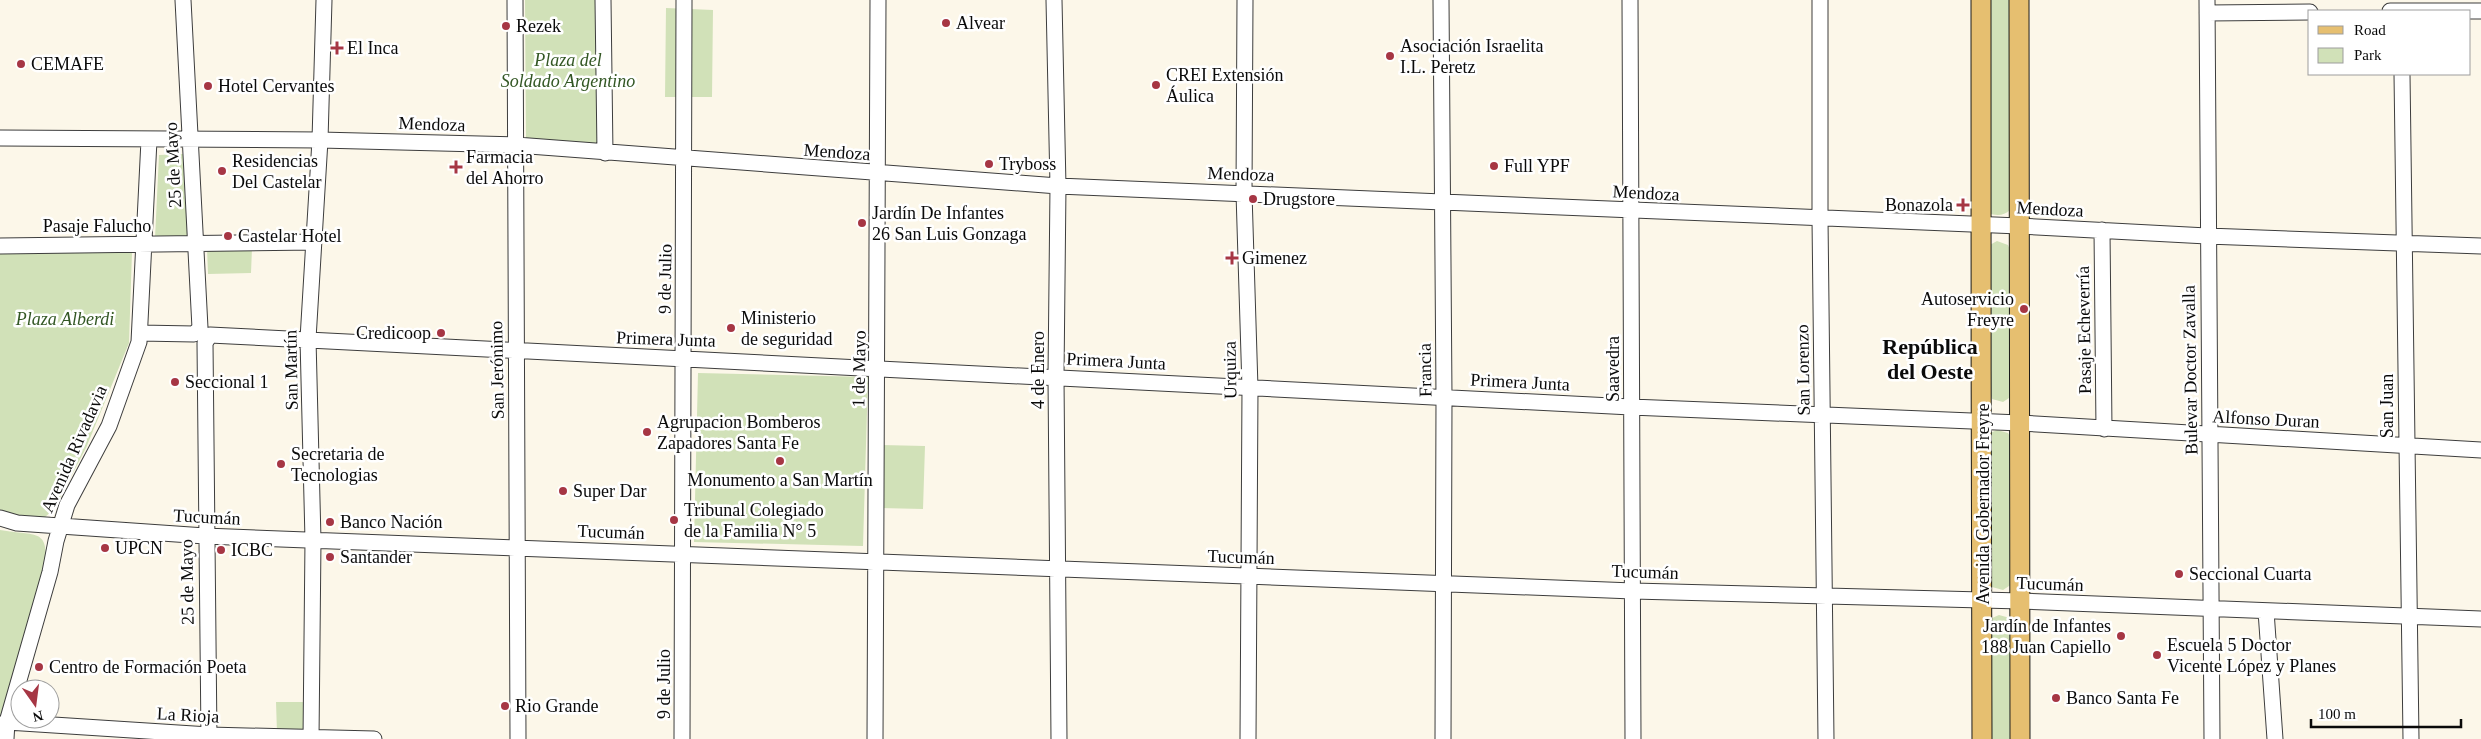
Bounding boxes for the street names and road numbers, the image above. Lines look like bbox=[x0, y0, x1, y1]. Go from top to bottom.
street label: Mendoza bbox=[398, 113, 466, 135]
street label: 25 de Mayo bbox=[161, 122, 185, 208]
street label: Mendoza bbox=[803, 140, 871, 164]
street label: Mendoza bbox=[1207, 163, 1275, 185]
street label: Mendoza bbox=[1612, 181, 1680, 205]
street label: Mendoza bbox=[2016, 197, 2084, 221]
street label: Pasaje Falucho bbox=[43, 216, 151, 236]
street label: 9 de Julio bbox=[654, 244, 676, 314]
street label: Pasaje Echeverría bbox=[2073, 266, 2095, 394]
street label: Bulevar Doctor Zavalla bbox=[2179, 285, 2201, 455]
street label: San Jerónimo bbox=[486, 321, 508, 419]
street label: San Lorenzo bbox=[1792, 324, 1814, 416]
street label: Primera Junta bbox=[616, 327, 716, 351]
street label: San Martín bbox=[280, 330, 302, 410]
street label: 1 de Mayo bbox=[848, 330, 870, 408]
street label: 4 de Enero bbox=[1028, 331, 1048, 409]
street label: Saavedra bbox=[1603, 336, 1623, 402]
street label: Urquiza bbox=[1219, 341, 1241, 399]
street label: Francia bbox=[1415, 343, 1435, 397]
street label: Primera Junta bbox=[1066, 348, 1166, 374]
street label: Primera Junta bbox=[1470, 369, 1570, 395]
street label: San Juan bbox=[2377, 374, 2397, 438]
street label: Avenida Rivadavia bbox=[37, 382, 111, 516]
street label: Avenida Gobernador Freyre bbox=[1973, 403, 1993, 605]
street label: Alfonso Duran bbox=[2212, 406, 2320, 432]
street label: Tucumán bbox=[173, 505, 241, 529]
street label: Tucumán bbox=[577, 521, 645, 543]
street label: 25 de Mayo bbox=[176, 539, 198, 625]
street label: Tucumán bbox=[1207, 546, 1275, 568]
street label: Tucumán bbox=[1611, 561, 1679, 583]
street label: Tucumán bbox=[2016, 573, 2084, 595]
street label: 9 de Julio bbox=[654, 649, 674, 719]
street label: La Rioja bbox=[156, 703, 220, 727]

